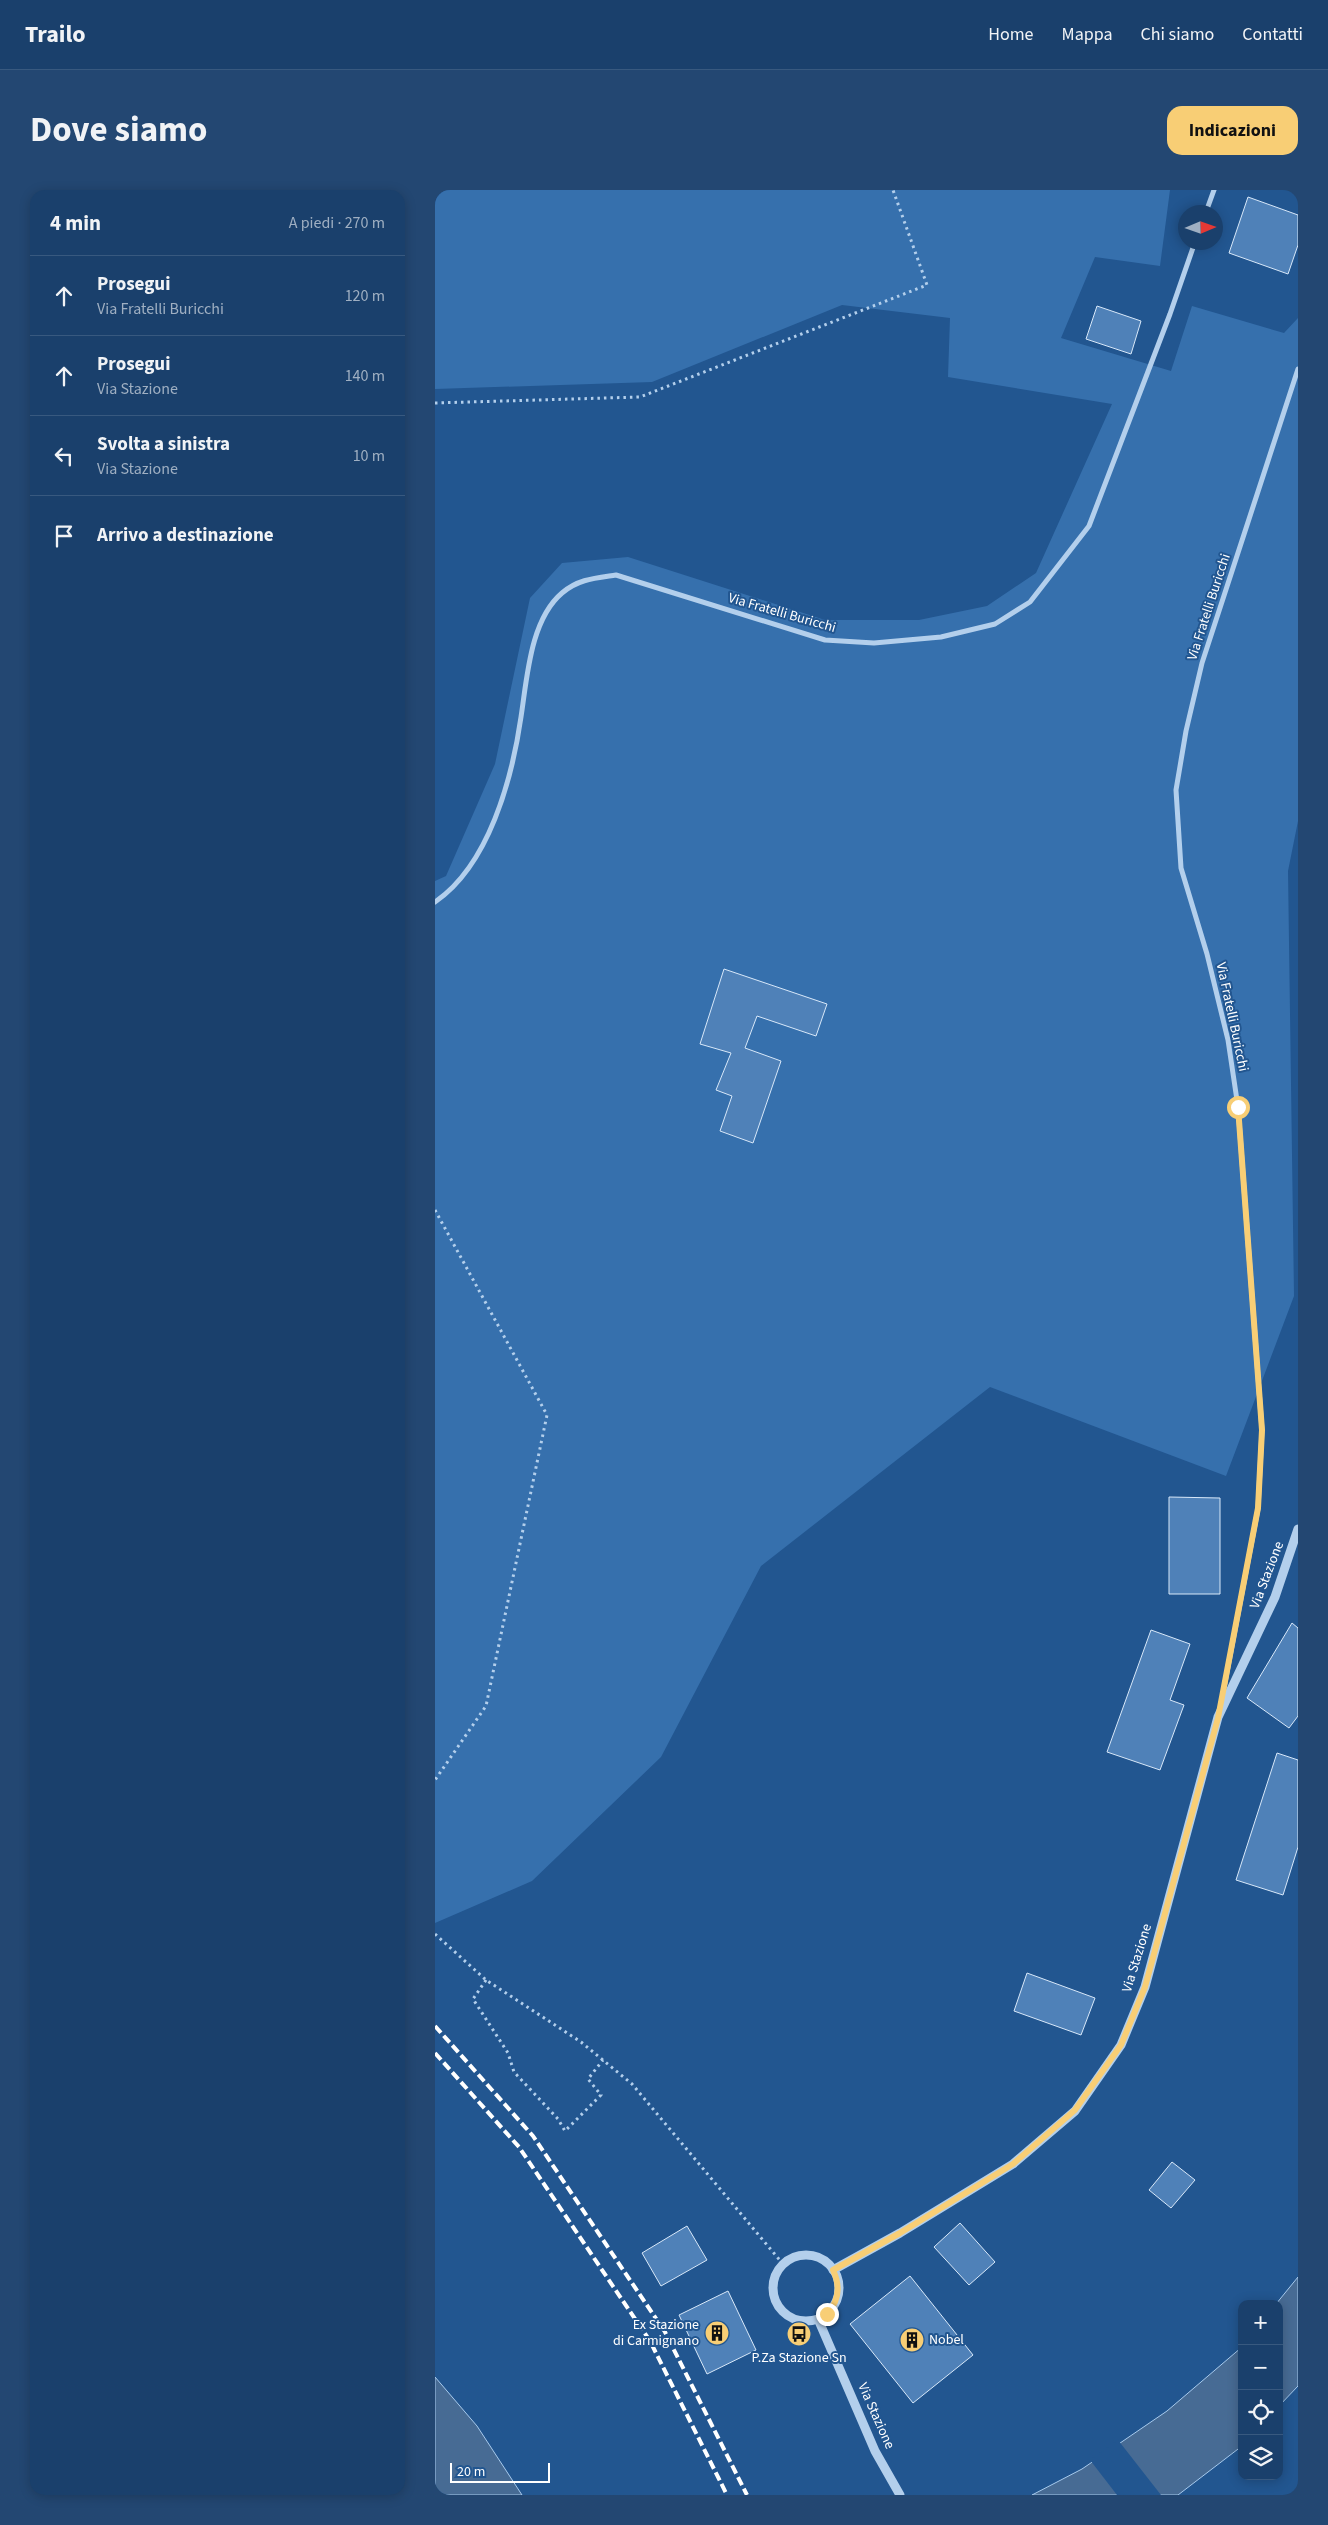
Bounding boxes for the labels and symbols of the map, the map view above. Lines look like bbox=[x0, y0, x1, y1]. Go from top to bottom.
north arrow bbox=[1178, 205, 1223, 250]
street label: Via Fratelli Buricchi bbox=[1182, 551, 1236, 663]
street label: Via Fratelli Buricchi bbox=[726, 588, 838, 638]
street label: Via Fratelli Buricchi bbox=[1211, 961, 1253, 1073]
route start bbox=[1227, 1096, 1250, 1119]
street label: Via Stazione bbox=[1245, 1538, 1289, 1612]
street label: Via Stazione bbox=[1117, 1921, 1157, 1995]
route end bbox=[816, 2303, 839, 2326]
place label: Ex Stazione di Carmignano bbox=[613, 2315, 699, 2351]
building icon: Ex Stazione di Carmignano bbox=[704, 2320, 730, 2346]
bus stop icon: P.Za Stazione Sn bbox=[786, 2321, 812, 2347]
building icon: Nobel bbox=[899, 2327, 925, 2353]
place label: Nobel bbox=[929, 2330, 964, 2350]
place label: P.Za Stazione Sn bbox=[751, 2348, 847, 2368]
street label: Via Stazione bbox=[852, 2380, 900, 2452]
scale bar bbox=[450, 2460, 550, 2483]

